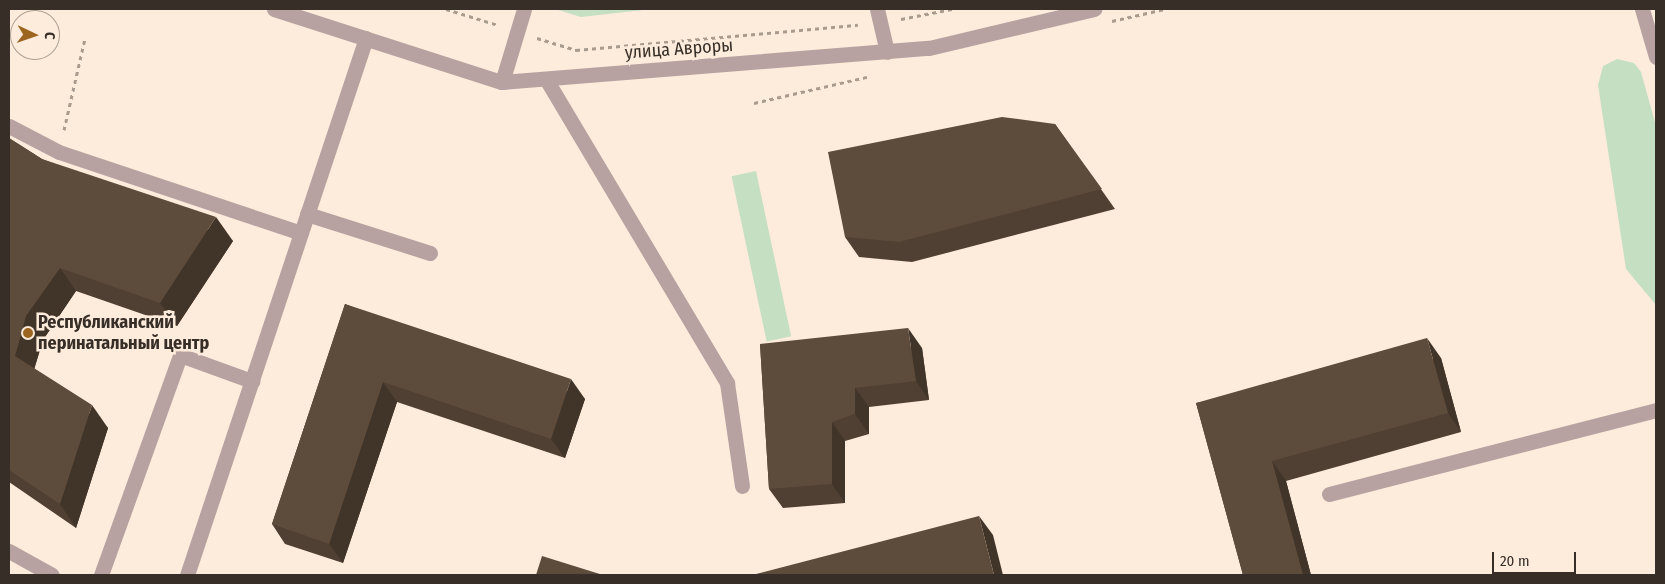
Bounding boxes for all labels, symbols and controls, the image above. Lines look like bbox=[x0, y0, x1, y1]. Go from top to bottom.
north arrow bbox=[10, 10, 60, 60]
text: С bbox=[41, 32, 58, 40]
street label: улица Авроры bbox=[624, 34, 734, 64]
place label: Республиканский перинатальный центр bbox=[38, 312, 209, 354]
marker: Республиканский перинатальный центр bbox=[22, 327, 34, 339]
scale bar bbox=[1495, 542, 1579, 574]
text: 20 m bbox=[1500, 552, 1530, 570]

